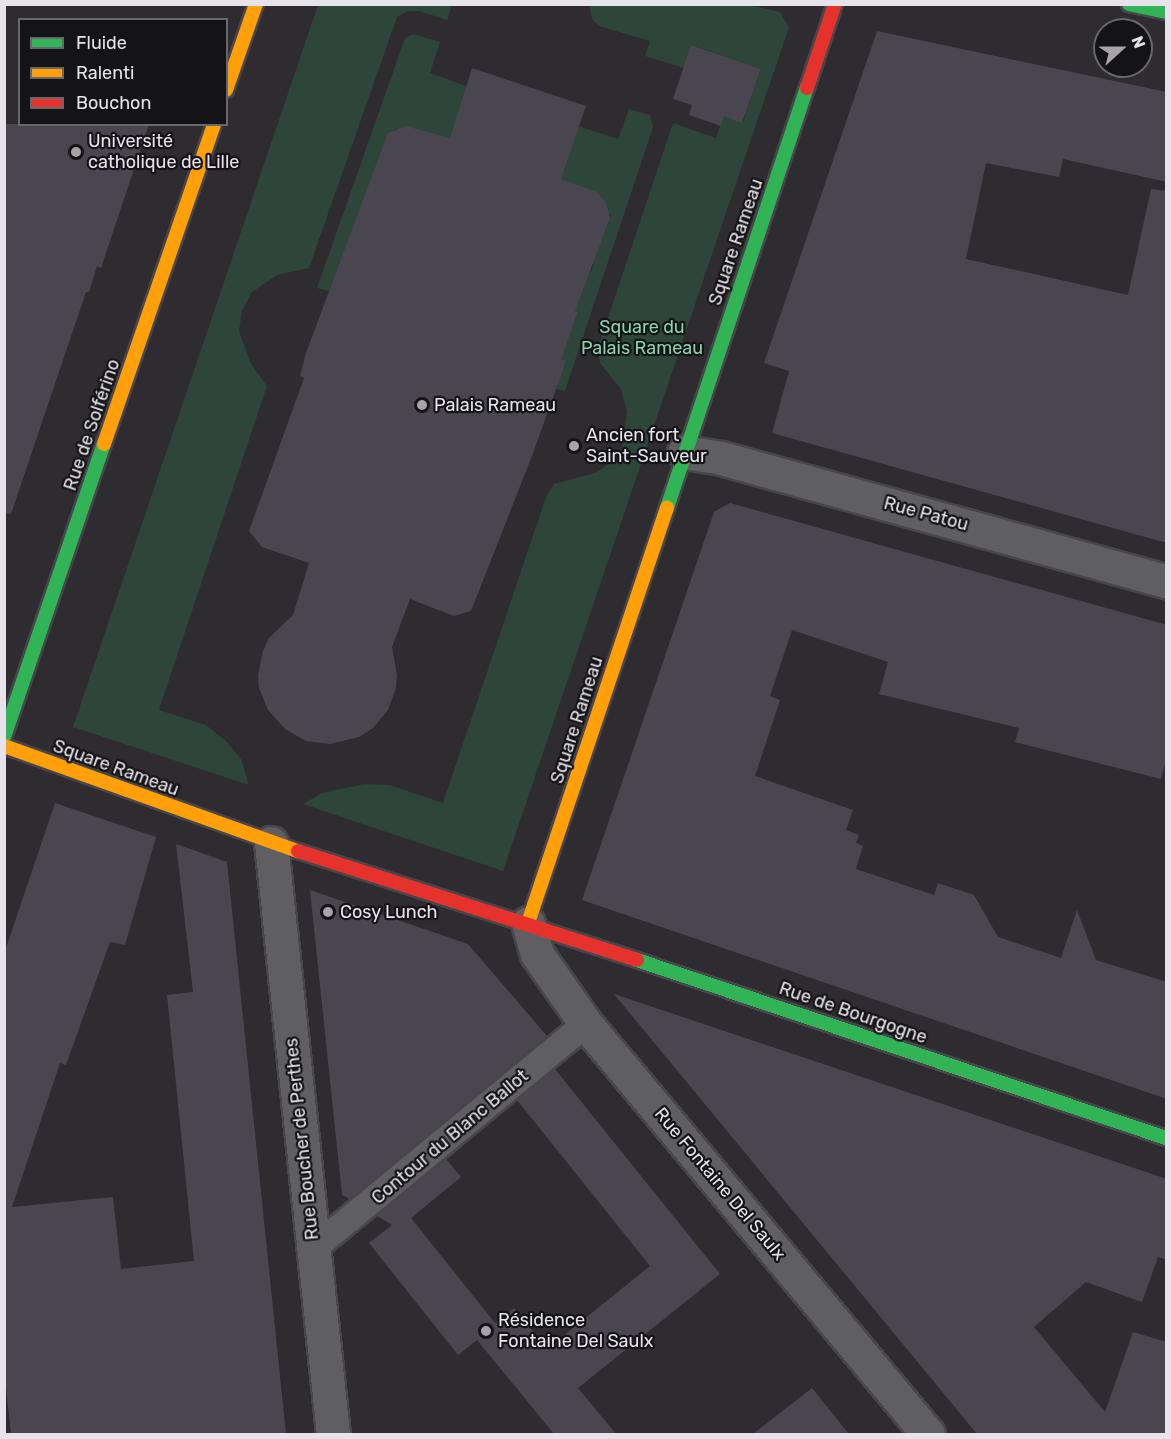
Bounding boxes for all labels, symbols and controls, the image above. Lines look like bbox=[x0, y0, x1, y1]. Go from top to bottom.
legend bbox=[18, 18, 228, 126]
north arrow bbox=[1093, 18, 1153, 78]
text: Fluide bbox=[76, 32, 127, 54]
text: N bbox=[1127, 33, 1149, 51]
text: Ralenti bbox=[76, 62, 134, 84]
text: Bouchon bbox=[76, 92, 151, 114]
place label: Université catholique de Lille bbox=[88, 131, 239, 174]
marker: Université catholique de Lille bbox=[69, 145, 83, 159]
street label: Square Rameau bbox=[704, 176, 768, 308]
park label: Square du Palais Rameau bbox=[581, 317, 703, 360]
street label: Rue de Solférino bbox=[59, 356, 125, 494]
place label: Palais Rameau bbox=[434, 394, 556, 416]
marker: Palais Rameau bbox=[415, 398, 429, 412]
place label: Ancien fort Saint-Sauveur bbox=[586, 425, 707, 468]
marker: Ancien fort Saint-Sauveur bbox=[567, 439, 581, 453]
street label: Rue Patou bbox=[881, 492, 971, 536]
street label: Square Rameau bbox=[546, 654, 608, 786]
street label: Square Rameau bbox=[50, 735, 182, 801]
place label: Cosy Lunch bbox=[340, 901, 438, 923]
marker: Cosy Lunch bbox=[321, 905, 335, 919]
street label: Rue de Bourgogne bbox=[776, 978, 930, 1048]
street label: Rue Boucher de Perthes bbox=[281, 1037, 323, 1241]
street label: Contour du Blanc Ballot bbox=[367, 1065, 533, 1209]
street label: Rue Fontaine Del Saulx bbox=[650, 1103, 790, 1265]
place label: Résidence Fontaine Del Saulx bbox=[498, 1310, 653, 1352]
marker: Résidence Fontaine Del Saulx bbox=[479, 1324, 493, 1338]

